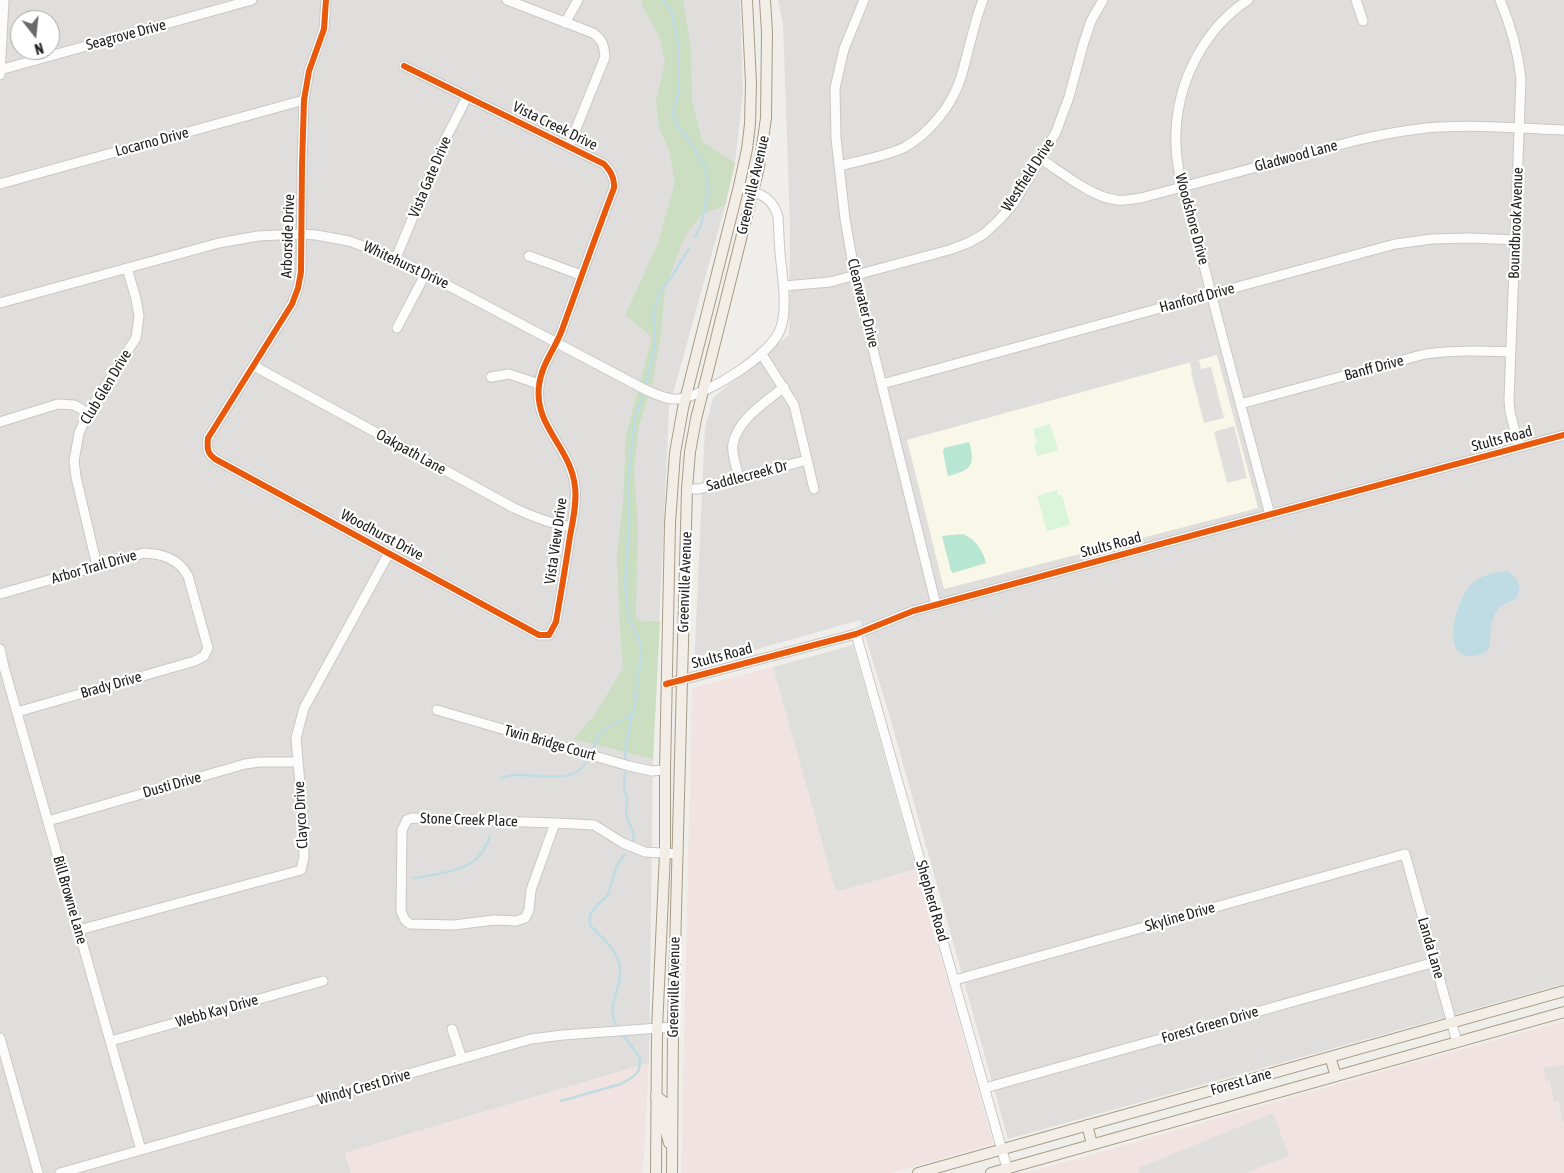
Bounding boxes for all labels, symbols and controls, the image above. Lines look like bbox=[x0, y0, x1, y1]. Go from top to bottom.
north arrow bbox=[10, 10, 60, 60]
street label: Seagrove Drive bbox=[84, 16, 168, 54]
text: N bbox=[33, 40, 45, 57]
street label: Vista Creek Drive bbox=[510, 98, 600, 154]
street label: Locarno Drive bbox=[113, 124, 191, 160]
street label: Vista Gate Drive bbox=[405, 134, 455, 220]
street label: Greenville Avenue bbox=[733, 134, 773, 236]
street label: Westfield Drive bbox=[998, 135, 1058, 215]
street label: Gladwood Lane bbox=[1253, 136, 1339, 176]
street label: Boundbrook Avenue bbox=[1505, 167, 1527, 279]
street label: Woodshore Drive bbox=[1171, 171, 1213, 267]
street label: Arborside Drive bbox=[278, 194, 298, 278]
street label: Whitehurst Drive bbox=[360, 237, 452, 293]
street label: Clearwater Drive bbox=[843, 257, 883, 349]
street label: Hanford Drive bbox=[1158, 279, 1236, 317]
street label: Club Glen Drive bbox=[77, 346, 135, 428]
street label: Banff Drive bbox=[1342, 351, 1406, 385]
street label: Stults Road bbox=[1470, 422, 1534, 456]
street label: Oakpath Lane bbox=[373, 425, 449, 479]
street label: Saddlecreek Dr bbox=[705, 457, 789, 495]
street label: Vista View Drive bbox=[541, 497, 571, 585]
street label: Woodhurst Drive bbox=[337, 506, 427, 564]
street label: Stults Road bbox=[1079, 528, 1143, 562]
street label: Greenville Avenue bbox=[674, 531, 696, 633]
street label: Arbor Trail Drive bbox=[49, 546, 139, 588]
street label: Stults Road bbox=[690, 639, 754, 673]
street label: Brady Drive bbox=[78, 668, 144, 702]
street label: Twin Bridge Court bbox=[502, 721, 598, 765]
street label: Dusti Drive bbox=[141, 768, 203, 802]
street label: Clayco Drive bbox=[290, 781, 312, 849]
street label: Stone Creek Place bbox=[420, 809, 518, 831]
street label: Bill Browne Lane bbox=[49, 854, 91, 946]
street label: Shepherd Road bbox=[912, 858, 952, 944]
street label: Skyline Drive bbox=[1143, 898, 1217, 936]
street label: Landa Lane bbox=[1414, 915, 1448, 981]
street label: Greenville Avenue bbox=[664, 936, 684, 1038]
street label: Webb Kay Drive bbox=[174, 991, 260, 1031]
street label: Forest Green Drive bbox=[1159, 1003, 1261, 1047]
street label: Windy Crest Drive bbox=[316, 1065, 412, 1109]
street label: Forest Lane bbox=[1208, 1065, 1274, 1099]

